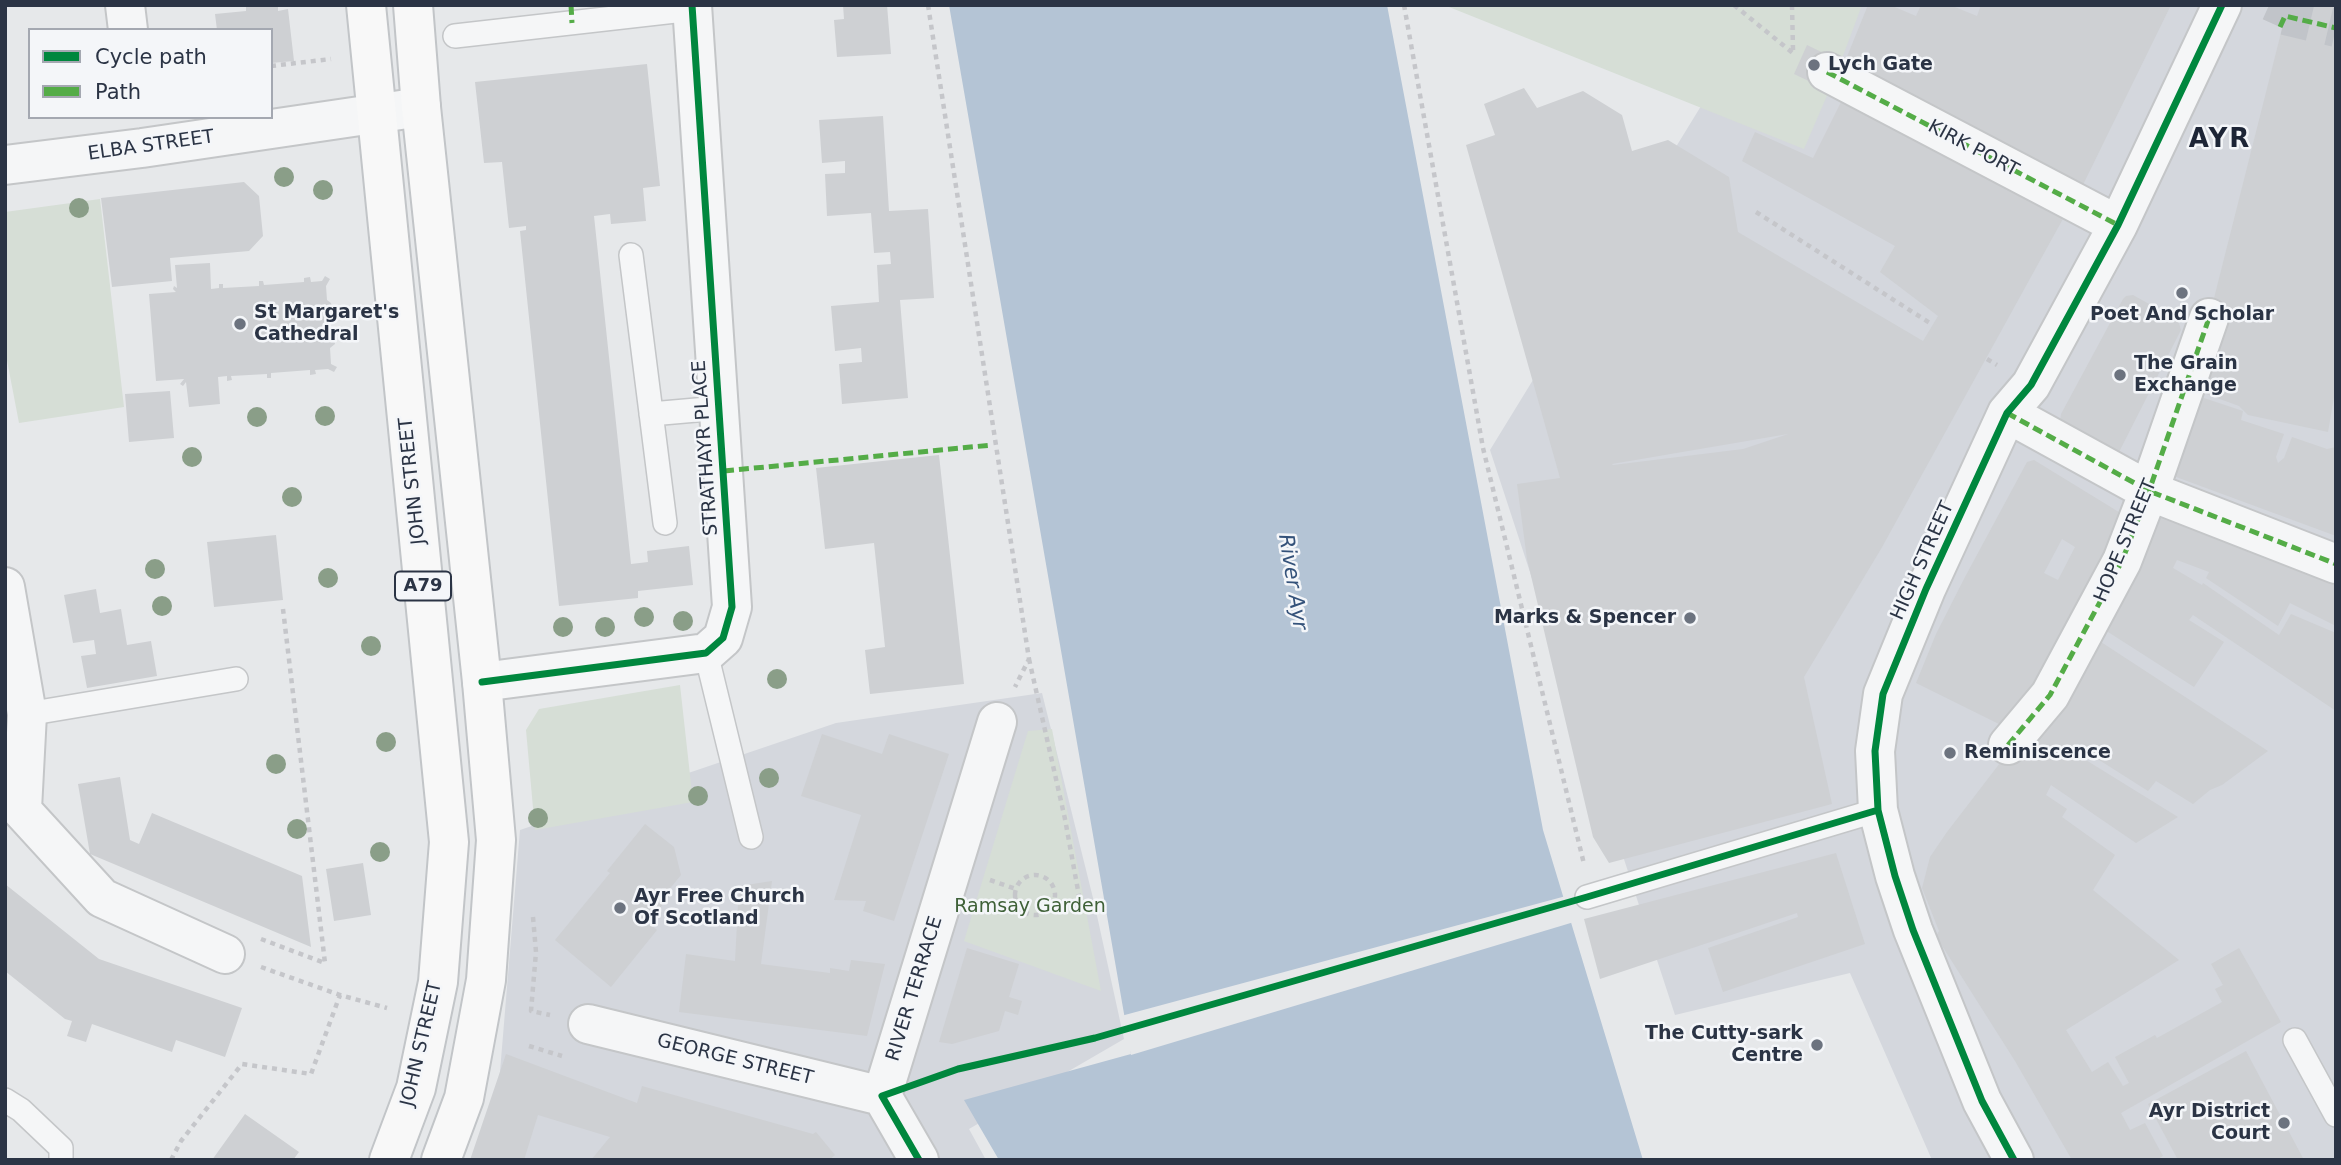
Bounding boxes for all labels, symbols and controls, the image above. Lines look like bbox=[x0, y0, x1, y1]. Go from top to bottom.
legend bbox=[28, 28, 273, 119]
text: Cycle path bbox=[95, 45, 207, 69]
place label: Lych Gate bbox=[1828, 54, 1933, 76]
marker: Lych Gate bbox=[1806, 57, 1822, 73]
text: Path bbox=[95, 80, 141, 104]
street label: KIRK PORT bbox=[1924, 116, 2022, 182]
district label: AYR bbox=[2189, 124, 2251, 156]
street label: ELBA STREET bbox=[86, 126, 216, 166]
marker: Poet And Scholar bbox=[2174, 285, 2190, 301]
place label: St Margaret's Cathedral bbox=[254, 302, 399, 346]
place label: Poet And Scholar bbox=[2090, 304, 2274, 326]
marker: St Margaret's Cathedral bbox=[232, 316, 248, 332]
place label: The Grain Exchange bbox=[2134, 353, 2238, 397]
street label: STRATHAYR PLACE bbox=[688, 359, 724, 537]
marker: The Grain Exchange bbox=[2112, 367, 2128, 383]
street label: JOHN STREET bbox=[395, 416, 431, 546]
street label: HOPE STREET bbox=[2090, 476, 2162, 606]
street label: HIGH STREET bbox=[1887, 498, 1959, 624]
water label: River Ayr bbox=[1272, 532, 1312, 632]
road number: A79 bbox=[395, 572, 451, 600]
place label: Marks & Spencer bbox=[1494, 607, 1676, 629]
marker: Marks & Spencer bbox=[1682, 610, 1698, 626]
place label: Reminiscence bbox=[1964, 742, 2111, 764]
marker: Reminiscence bbox=[1942, 745, 1958, 761]
place label: Ayr Free Church Of Scotland bbox=[634, 886, 805, 930]
park label: Ramsay Garden bbox=[954, 896, 1106, 918]
marker: Ayr Free Church Of Scotland bbox=[612, 900, 628, 916]
street label: RIVER TERRACE bbox=[882, 914, 948, 1064]
street label: JOHN STREET bbox=[397, 979, 447, 1109]
place label: The Cutty-sark Centre bbox=[1645, 1023, 1803, 1067]
street label: GEORGE STREET bbox=[655, 1030, 815, 1090]
marker: The Cutty-sark Centre bbox=[1809, 1037, 1825, 1053]
place label: Ayr District Court bbox=[2149, 1101, 2270, 1145]
marker: Ayr District Court bbox=[2276, 1115, 2292, 1131]

